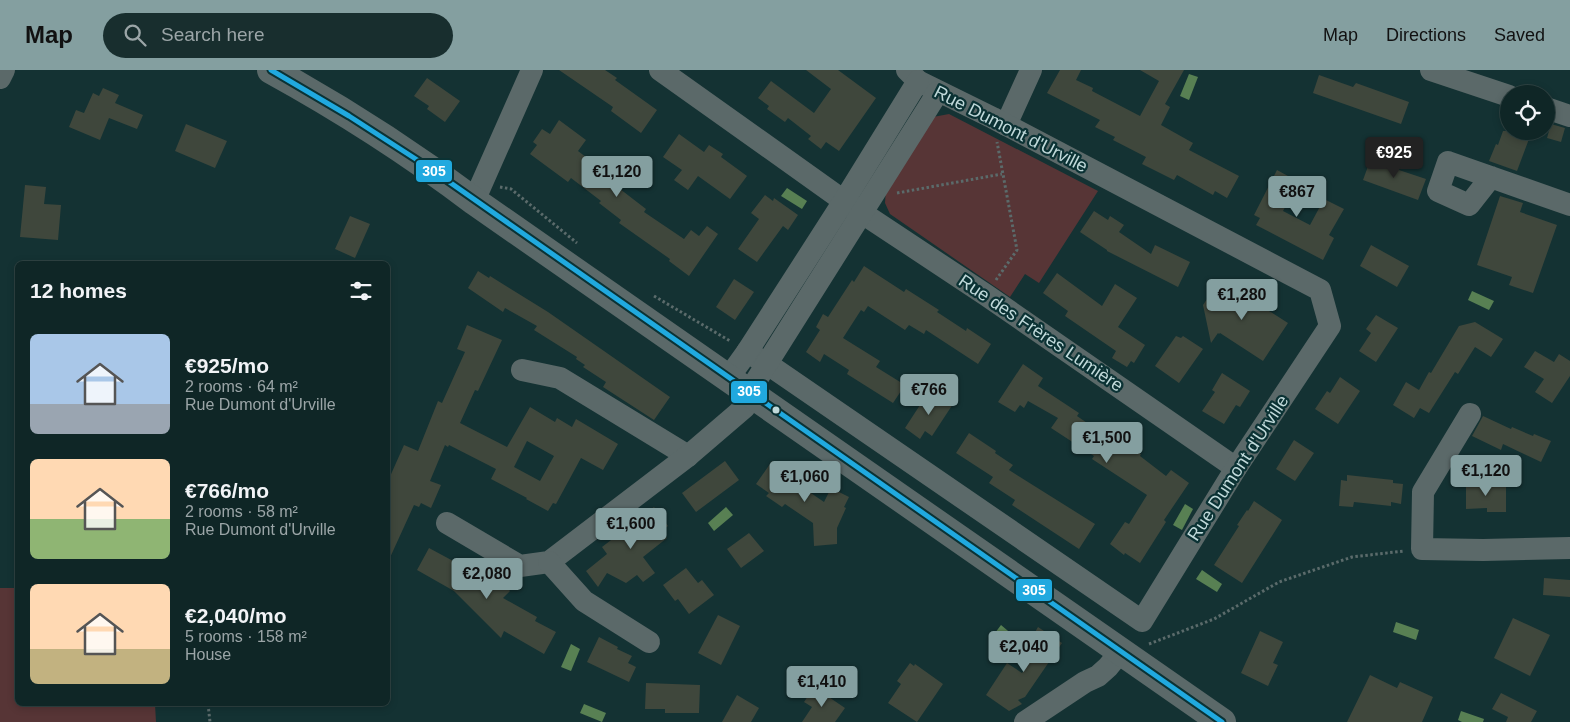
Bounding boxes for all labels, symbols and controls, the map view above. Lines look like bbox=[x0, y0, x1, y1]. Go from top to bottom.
search box bbox=[103, 13, 453, 58]
text: Map bbox=[25, 21, 73, 48]
icon: search bbox=[121, 21, 149, 49]
text: Search here bbox=[161, 24, 265, 45]
text: Map bbox=[1323, 25, 1358, 45]
text: Directions bbox=[1386, 25, 1466, 45]
text: Saved bbox=[1494, 25, 1545, 45]
street label: Rue Dumont d'Urville bbox=[931, 82, 1091, 176]
map controls bbox=[1500, 85, 1555, 140]
button: locate bbox=[1500, 85, 1555, 140]
pin: €925 bbox=[1364, 136, 1424, 179]
text: €925 bbox=[1376, 144, 1412, 161]
pin: €1,120 bbox=[576, 156, 658, 198]
line badge: 305 bbox=[415, 159, 453, 183]
text: 305 bbox=[422, 163, 446, 179]
text: €1,120 bbox=[593, 163, 641, 180]
pin: €867 bbox=[1267, 176, 1327, 218]
text: €867 bbox=[1279, 183, 1315, 200]
street label: Rue des Frères Lumière bbox=[955, 270, 1127, 396]
icon: filters bbox=[347, 277, 375, 305]
pin: €1,280 bbox=[1201, 278, 1283, 321]
text: 12 homes bbox=[30, 279, 127, 302]
text: €1,280 bbox=[1218, 286, 1266, 303]
icon: home bbox=[70, 354, 130, 414]
text: €925/mo bbox=[185, 354, 269, 377]
pin: €766 bbox=[899, 374, 959, 416]
text: 2 rooms · 64 m² bbox=[185, 378, 298, 395]
line badge: 305 bbox=[730, 380, 768, 404]
text: €766 bbox=[911, 381, 947, 398]
text: 305 bbox=[737, 383, 761, 399]
street label: Rue Dumont d'Urville bbox=[1183, 391, 1293, 545]
text: Rue Dumont d'Urville bbox=[185, 396, 336, 413]
unlabelled marker bbox=[771, 405, 781, 415]
pin: €1,500 bbox=[1066, 422, 1148, 464]
text: €1,500 bbox=[1083, 429, 1131, 446]
pin: €1,120 bbox=[1445, 454, 1527, 497]
pin: €1,060 bbox=[764, 460, 846, 503]
text: €1,120 bbox=[1462, 462, 1510, 479]
text: €1,060 bbox=[781, 468, 829, 485]
icon: home bbox=[70, 479, 130, 539]
text: €766/mo bbox=[185, 479, 269, 502]
text: 2 rooms · 58 m² bbox=[185, 503, 298, 520]
pin: €1,600 bbox=[590, 508, 672, 550]
text: €1,600 bbox=[607, 515, 655, 532]
text: Rue Dumont d'Urville bbox=[185, 521, 336, 538]
pin: €2,080 bbox=[446, 558, 528, 600]
text: €2,080 bbox=[463, 565, 511, 582]
line badge: 305 bbox=[1015, 578, 1053, 602]
text: 305 bbox=[1022, 582, 1046, 598]
icon: home bbox=[70, 604, 130, 664]
text: €2,040/mo bbox=[185, 604, 287, 627]
text: 5 rooms · 158 m² bbox=[185, 628, 307, 645]
pin: €2,040 bbox=[983, 630, 1065, 673]
text: €2,040 bbox=[1000, 638, 1048, 655]
text: House bbox=[185, 646, 231, 663]
pin: €1,410 bbox=[781, 666, 863, 708]
text: €1,410 bbox=[798, 673, 846, 690]

